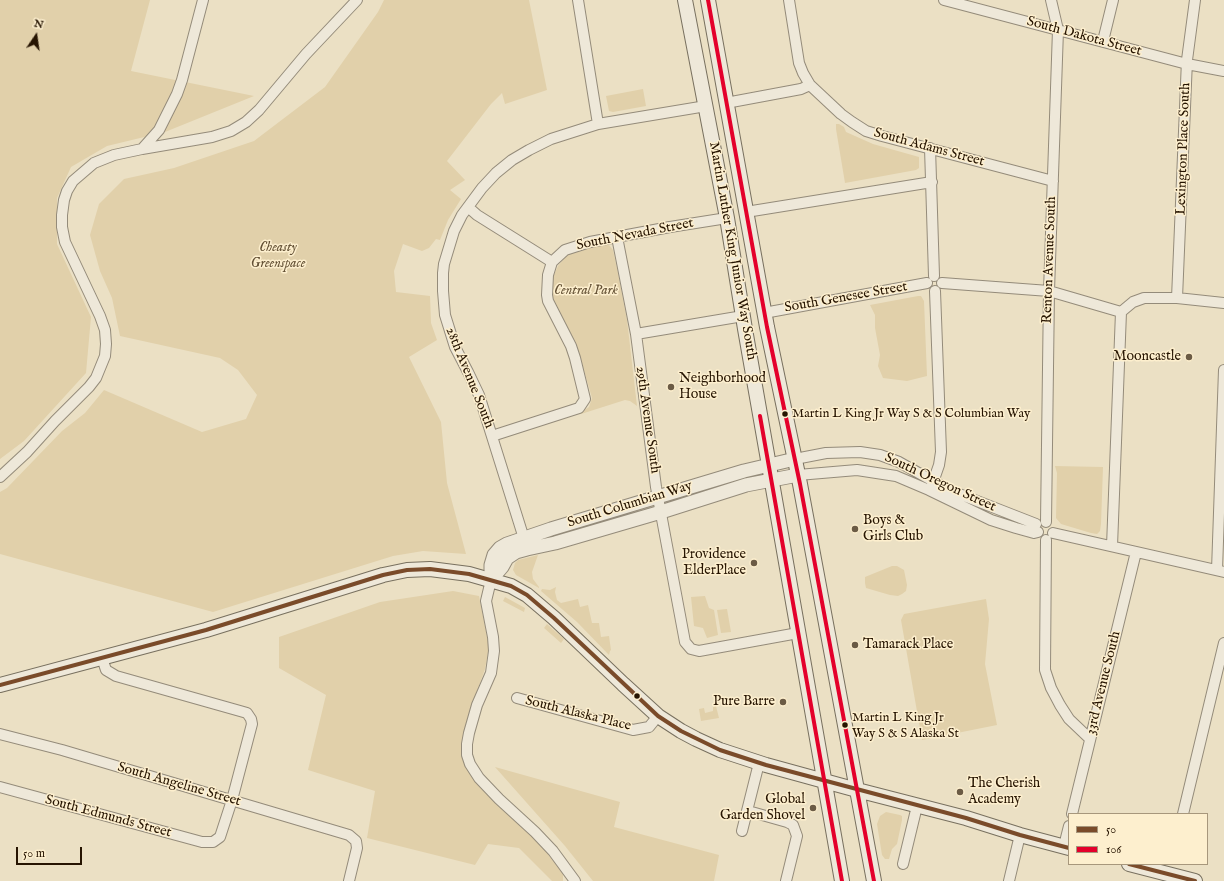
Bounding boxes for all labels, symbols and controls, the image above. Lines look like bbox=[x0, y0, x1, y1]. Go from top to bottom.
street label: South Dakota Street bbox=[1025, 14, 1143, 60]
north arrow bbox=[16, 16, 56, 56]
text: N bbox=[32, 16, 45, 32]
street label: Lexington Place South bbox=[1173, 82, 1195, 216]
street label: South Adams Street bbox=[872, 125, 986, 171]
street label: Martin Luther King Junior Way South bbox=[705, 141, 759, 361]
street label: Renton Avenue South bbox=[1039, 196, 1061, 324]
street label: South Nevada Street bbox=[575, 215, 695, 255]
park label: Cheasty Greenspace bbox=[251, 240, 305, 272]
street label: South Genesee Street bbox=[783, 279, 909, 317]
park label: Central Park bbox=[554, 283, 618, 299]
street label: 28th Avenue South bbox=[441, 325, 497, 431]
place label: Mooncastle bbox=[1114, 349, 1181, 365]
marker: Mooncastle bbox=[1184, 352, 1194, 362]
street label: 29th Avenue South bbox=[631, 365, 663, 475]
place label: Neighborhood House bbox=[679, 371, 766, 404]
marker: Neighborhood House bbox=[666, 382, 676, 392]
place label: Martin L King Jr Way S & S Columbian Way bbox=[792, 406, 1030, 422]
marker: Martin L King Jr Way S & S Columbian Way bbox=[780, 409, 790, 419]
street label: South Oregon Street bbox=[882, 450, 998, 516]
street label: South Columbian Way bbox=[566, 478, 694, 532]
place label: Boys & Girls Club bbox=[863, 513, 923, 546]
marker: Boys & Girls Club bbox=[850, 524, 860, 534]
place label: Providence ElderPlace bbox=[682, 547, 746, 580]
marker: Providence ElderPlace bbox=[749, 558, 759, 568]
street label: 33rd Avenue South bbox=[1083, 629, 1125, 737]
place label: Tamarack Place bbox=[863, 637, 953, 653]
marker: Tamarack Place bbox=[850, 640, 860, 650]
unlabelled marker bbox=[632, 691, 642, 701]
street label: South Alaska Place bbox=[523, 693, 633, 735]
place label: Pure Barre bbox=[713, 694, 775, 710]
marker: Pure Barre bbox=[778, 697, 788, 707]
place label: Martin L King Jr Way S & S Alaska St bbox=[852, 710, 959, 741]
marker: Martin L King Jr Way S & S Alaska St bbox=[840, 720, 850, 730]
street label: South Angeline Street bbox=[115, 759, 243, 811]
place label: The Cherish Academy bbox=[968, 776, 1040, 808]
marker: The Cherish Academy bbox=[955, 787, 965, 797]
street label: South Edmunds Street bbox=[43, 792, 173, 842]
place label: Global Garden Shovel bbox=[720, 792, 805, 824]
marker: Global Garden Shovel bbox=[808, 803, 818, 813]
legend bbox=[1068, 813, 1208, 865]
text: 50 bbox=[1106, 822, 1116, 837]
scale bar bbox=[18, 839, 84, 865]
text: 106 bbox=[1106, 842, 1121, 857]
text: 50 m bbox=[23, 846, 45, 861]

